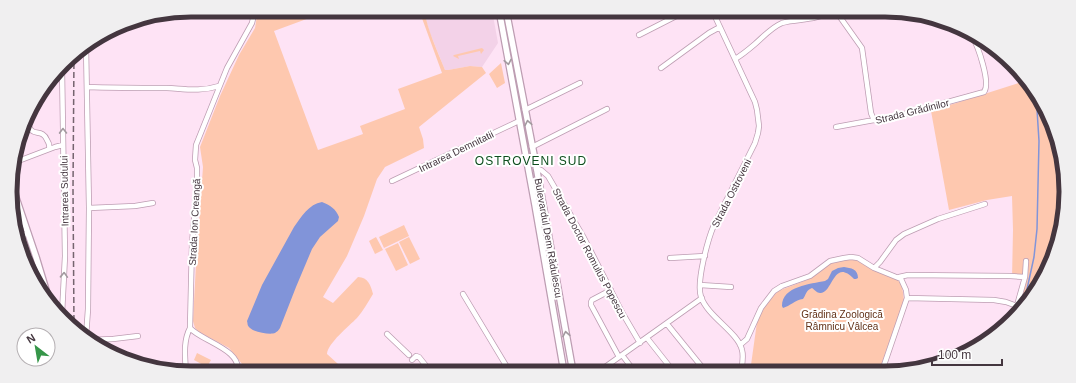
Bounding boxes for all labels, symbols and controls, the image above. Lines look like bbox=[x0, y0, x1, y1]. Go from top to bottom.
one-way arrow bbox=[504, 59, 512, 65]
street label: Strada Grădinilor bbox=[874, 97, 951, 126]
one-way arrow bbox=[524, 120, 532, 126]
one-way arrow bbox=[59, 128, 67, 134]
street label: Intrarea Demnitatii bbox=[417, 129, 495, 174]
district label: OSTROVENI SUD bbox=[475, 154, 587, 168]
street label: Intrarea Sudului bbox=[58, 156, 71, 226]
street label: Strada Ostroveni bbox=[710, 157, 753, 229]
street label: Bulevardul Dem Rădulescu bbox=[533, 177, 564, 299]
street label: Strada Ion Creangă bbox=[187, 178, 202, 266]
street label: Strada Doctor Romulus Popescu bbox=[551, 186, 629, 320]
one-way arrow bbox=[60, 272, 68, 278]
park label: Grădina Zoologică Râmnicu Vâlcea bbox=[801, 309, 883, 332]
north arrow bbox=[16, 327, 56, 367]
text: N bbox=[24, 331, 37, 346]
one-way arrow bbox=[563, 331, 571, 337]
scale bar bbox=[932, 341, 1002, 367]
text: 100 m bbox=[938, 348, 971, 362]

